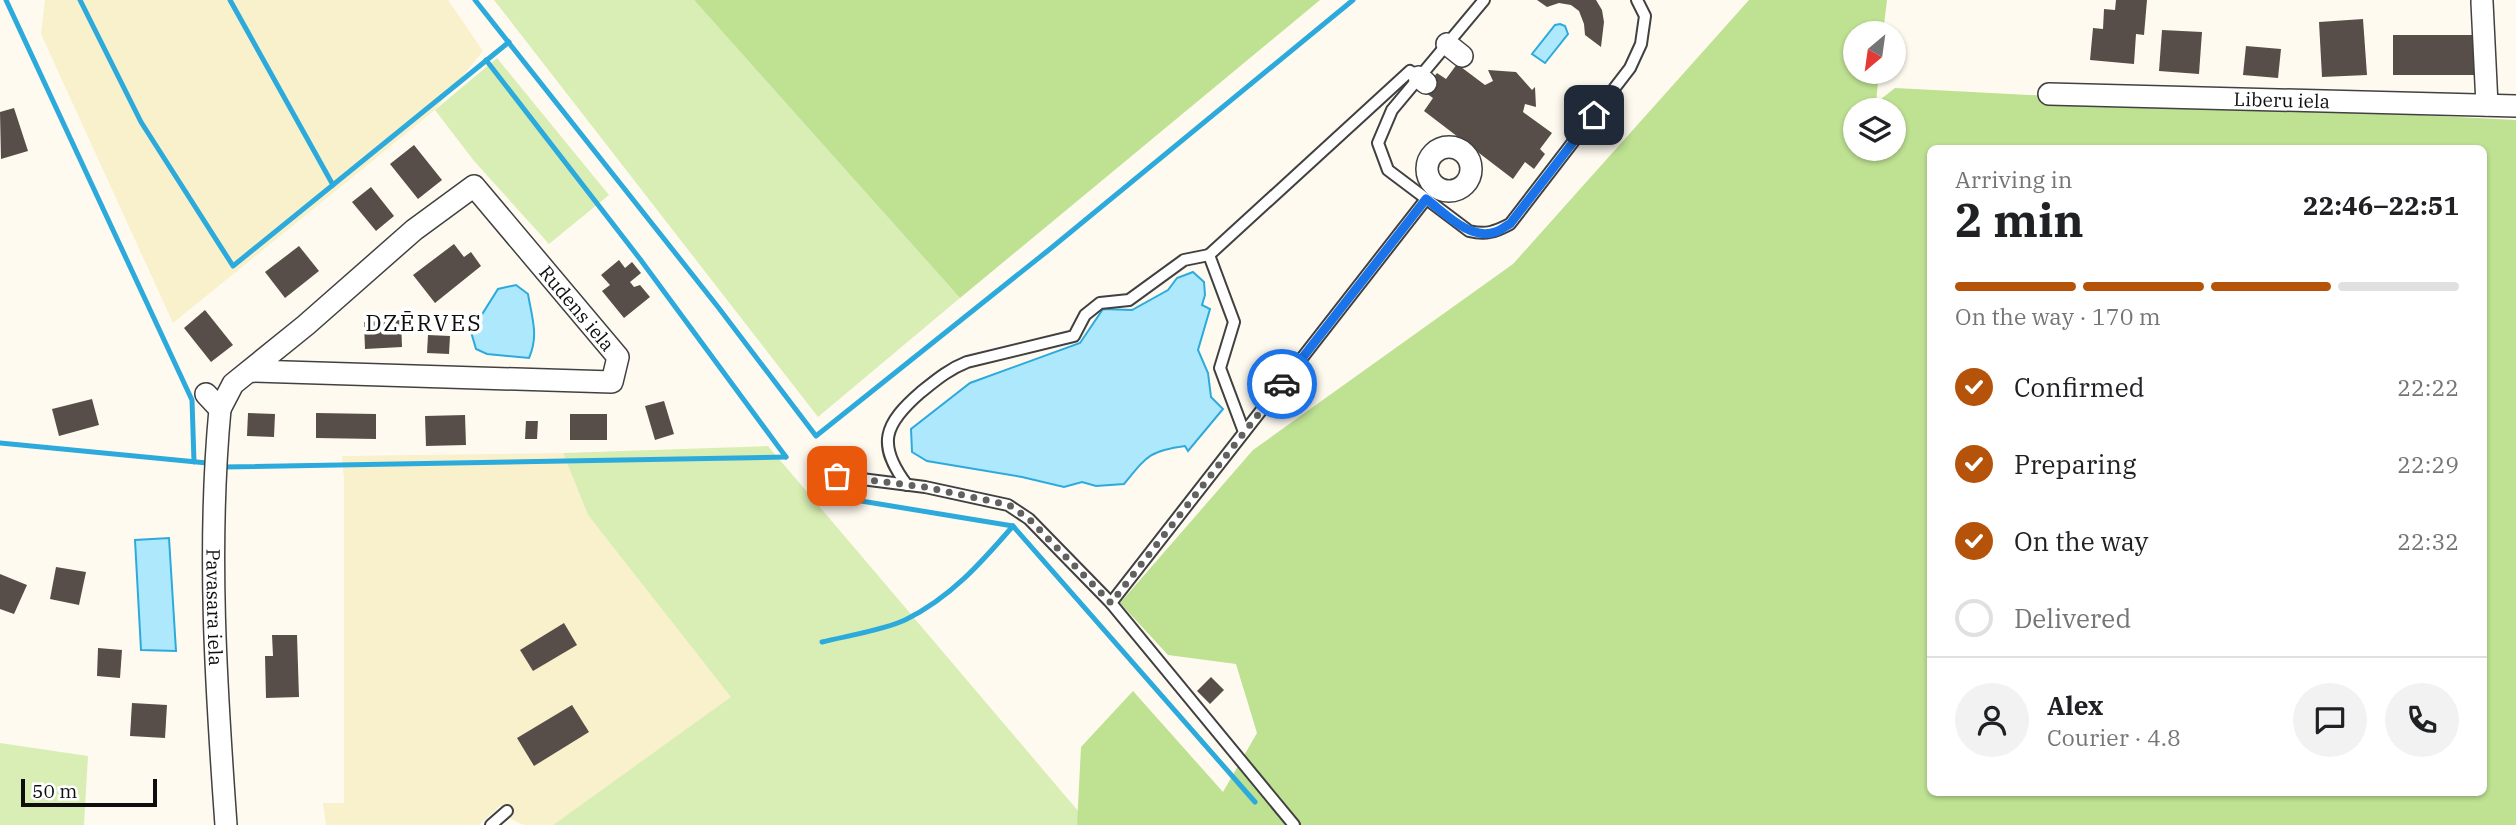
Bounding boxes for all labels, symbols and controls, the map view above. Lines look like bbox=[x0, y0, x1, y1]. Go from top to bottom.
north arrow bbox=[1843, 21, 1906, 84]
map controls bbox=[1843, 21, 1906, 161]
pin bbox=[1564, 85, 1624, 145]
street label: Liberu iela bbox=[2233, 87, 2330, 113]
icon: home bbox=[1575, 96, 1613, 134]
button: layers bbox=[1843, 98, 1906, 161]
text: Arriving in bbox=[1955, 164, 2072, 194]
text: 22:46–22:51 bbox=[2303, 188, 2459, 222]
text: 2 min bbox=[1955, 190, 2084, 250]
street label: Rudens iela bbox=[534, 261, 620, 356]
text: On the way · 170 m bbox=[1955, 301, 2161, 331]
district label: DZĒRVES bbox=[365, 307, 483, 337]
courier bbox=[1247, 349, 1317, 419]
icon: car bbox=[1263, 365, 1301, 403]
icon: check bbox=[1955, 368, 1993, 406]
text: Confirmed bbox=[2014, 370, 2145, 404]
text: 22:22 bbox=[2397, 372, 2459, 402]
icon: check bbox=[1955, 445, 1993, 483]
pin bbox=[807, 446, 867, 506]
text: Preparing bbox=[2014, 447, 2136, 481]
text: 22:29 bbox=[2397, 449, 2459, 479]
icon: bag bbox=[818, 457, 856, 495]
icon: check bbox=[1955, 522, 1993, 560]
text: On the way bbox=[2014, 524, 2148, 558]
text: 22:32 bbox=[2397, 526, 2459, 556]
street label: Pavasara iela bbox=[202, 549, 228, 666]
text: Delivered bbox=[2014, 601, 2131, 635]
button: person bbox=[1955, 683, 2029, 757]
button: chat bbox=[2293, 683, 2367, 757]
button: phone bbox=[2385, 683, 2459, 757]
text: Alex bbox=[2047, 688, 2103, 722]
text: Courier · 4.8 bbox=[2047, 722, 2181, 752]
scale bar bbox=[21, 776, 158, 808]
text: 50 m bbox=[32, 779, 77, 803]

